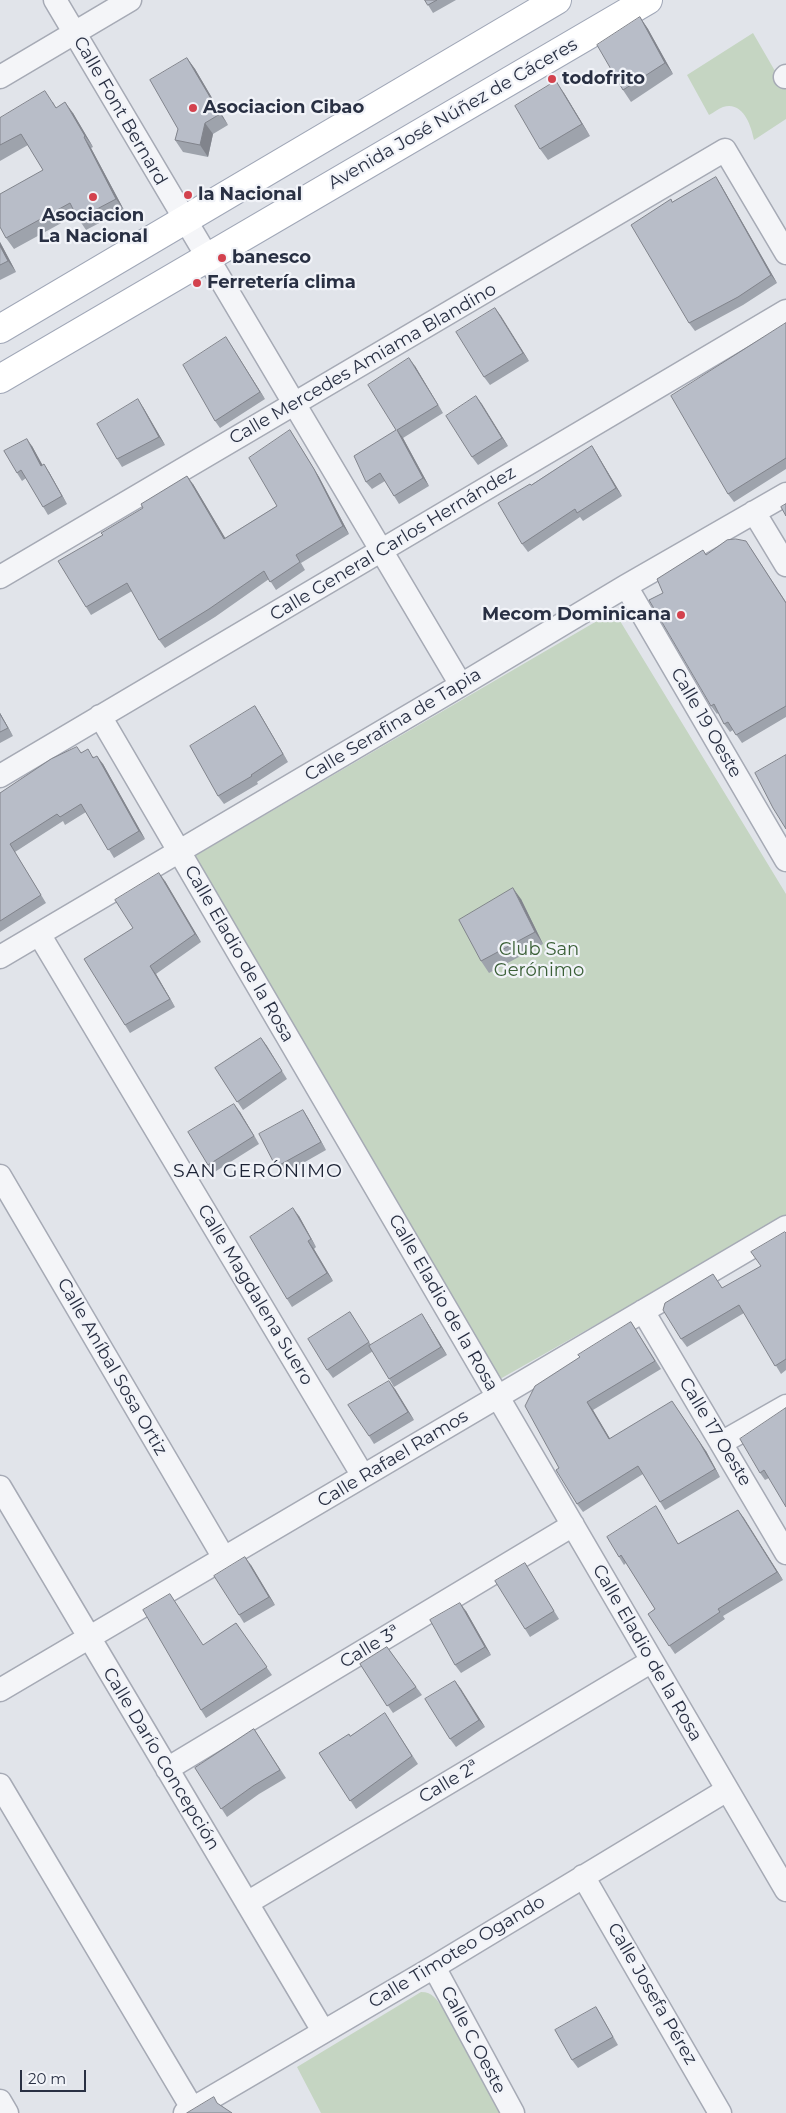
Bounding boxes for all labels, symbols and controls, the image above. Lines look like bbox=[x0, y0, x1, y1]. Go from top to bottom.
street label: Calle Font Bernard bbox=[69, 33, 171, 189]
street label: Avenida José Núñez de Cáceres bbox=[325, 34, 581, 194]
place label: todofrito bbox=[562, 68, 645, 90]
marker: todofrito bbox=[546, 73, 558, 85]
place label: Asociacion Cibao bbox=[203, 97, 364, 119]
marker: Asociacion Cibao bbox=[187, 102, 199, 114]
place label: la Nacional bbox=[198, 184, 302, 206]
marker: la Nacional bbox=[182, 189, 194, 201]
marker: Asociacion La Nacional bbox=[87, 191, 99, 203]
place label: Asociacion La Nacional bbox=[38, 205, 148, 248]
place label: banesco bbox=[232, 247, 311, 269]
marker: banesco bbox=[216, 252, 228, 264]
place label: Ferretería clima bbox=[207, 272, 356, 294]
marker: Ferretería clima bbox=[191, 277, 203, 289]
street label: Calle Mercedes Amiama Blandino bbox=[226, 278, 500, 450]
street label: Calle General Carlos Hernández bbox=[266, 462, 520, 626]
place label: Mecom Dominicana bbox=[482, 604, 671, 626]
marker: Mecom Dominicana bbox=[675, 609, 687, 621]
street label: Calle Serafina de Tapia bbox=[301, 664, 485, 786]
street label: Calle 19 Oeste bbox=[666, 664, 746, 782]
street label: Calle Eladio de la Rosa bbox=[179, 862, 299, 1046]
park label: Club San Gerónimo bbox=[494, 939, 584, 982]
district label: SAN GERÓNIMO bbox=[171, 1160, 345, 1182]
street label: Calle Magdalena Suero bbox=[192, 1201, 318, 1389]
street label: Calle Eladio de la Rosa bbox=[383, 1211, 503, 1395]
street label: Calle Aníbal Sosa Ortiz bbox=[52, 1274, 172, 1460]
street label: Calle 17 Oeste bbox=[674, 1374, 756, 1490]
street label: Calle Rafael Ramos bbox=[314, 1406, 472, 1512]
street label: Calle Eladio de la Rosa bbox=[587, 1561, 707, 1745]
street label: Calle 3ª bbox=[336, 1621, 404, 1673]
street label: Calle Darío Concepción bbox=[98, 1664, 224, 1854]
street label: Calle 2ª bbox=[415, 1756, 483, 1808]
street label: Calle Timoteo Ogando bbox=[365, 1891, 549, 2013]
street label: Calle Josefa Pérez bbox=[603, 1919, 701, 2069]
street label: Calle C Oeste bbox=[436, 1983, 510, 2097]
scale bar bbox=[22, 2060, 89, 2092]
text: 20 m bbox=[28, 2069, 66, 2088]

